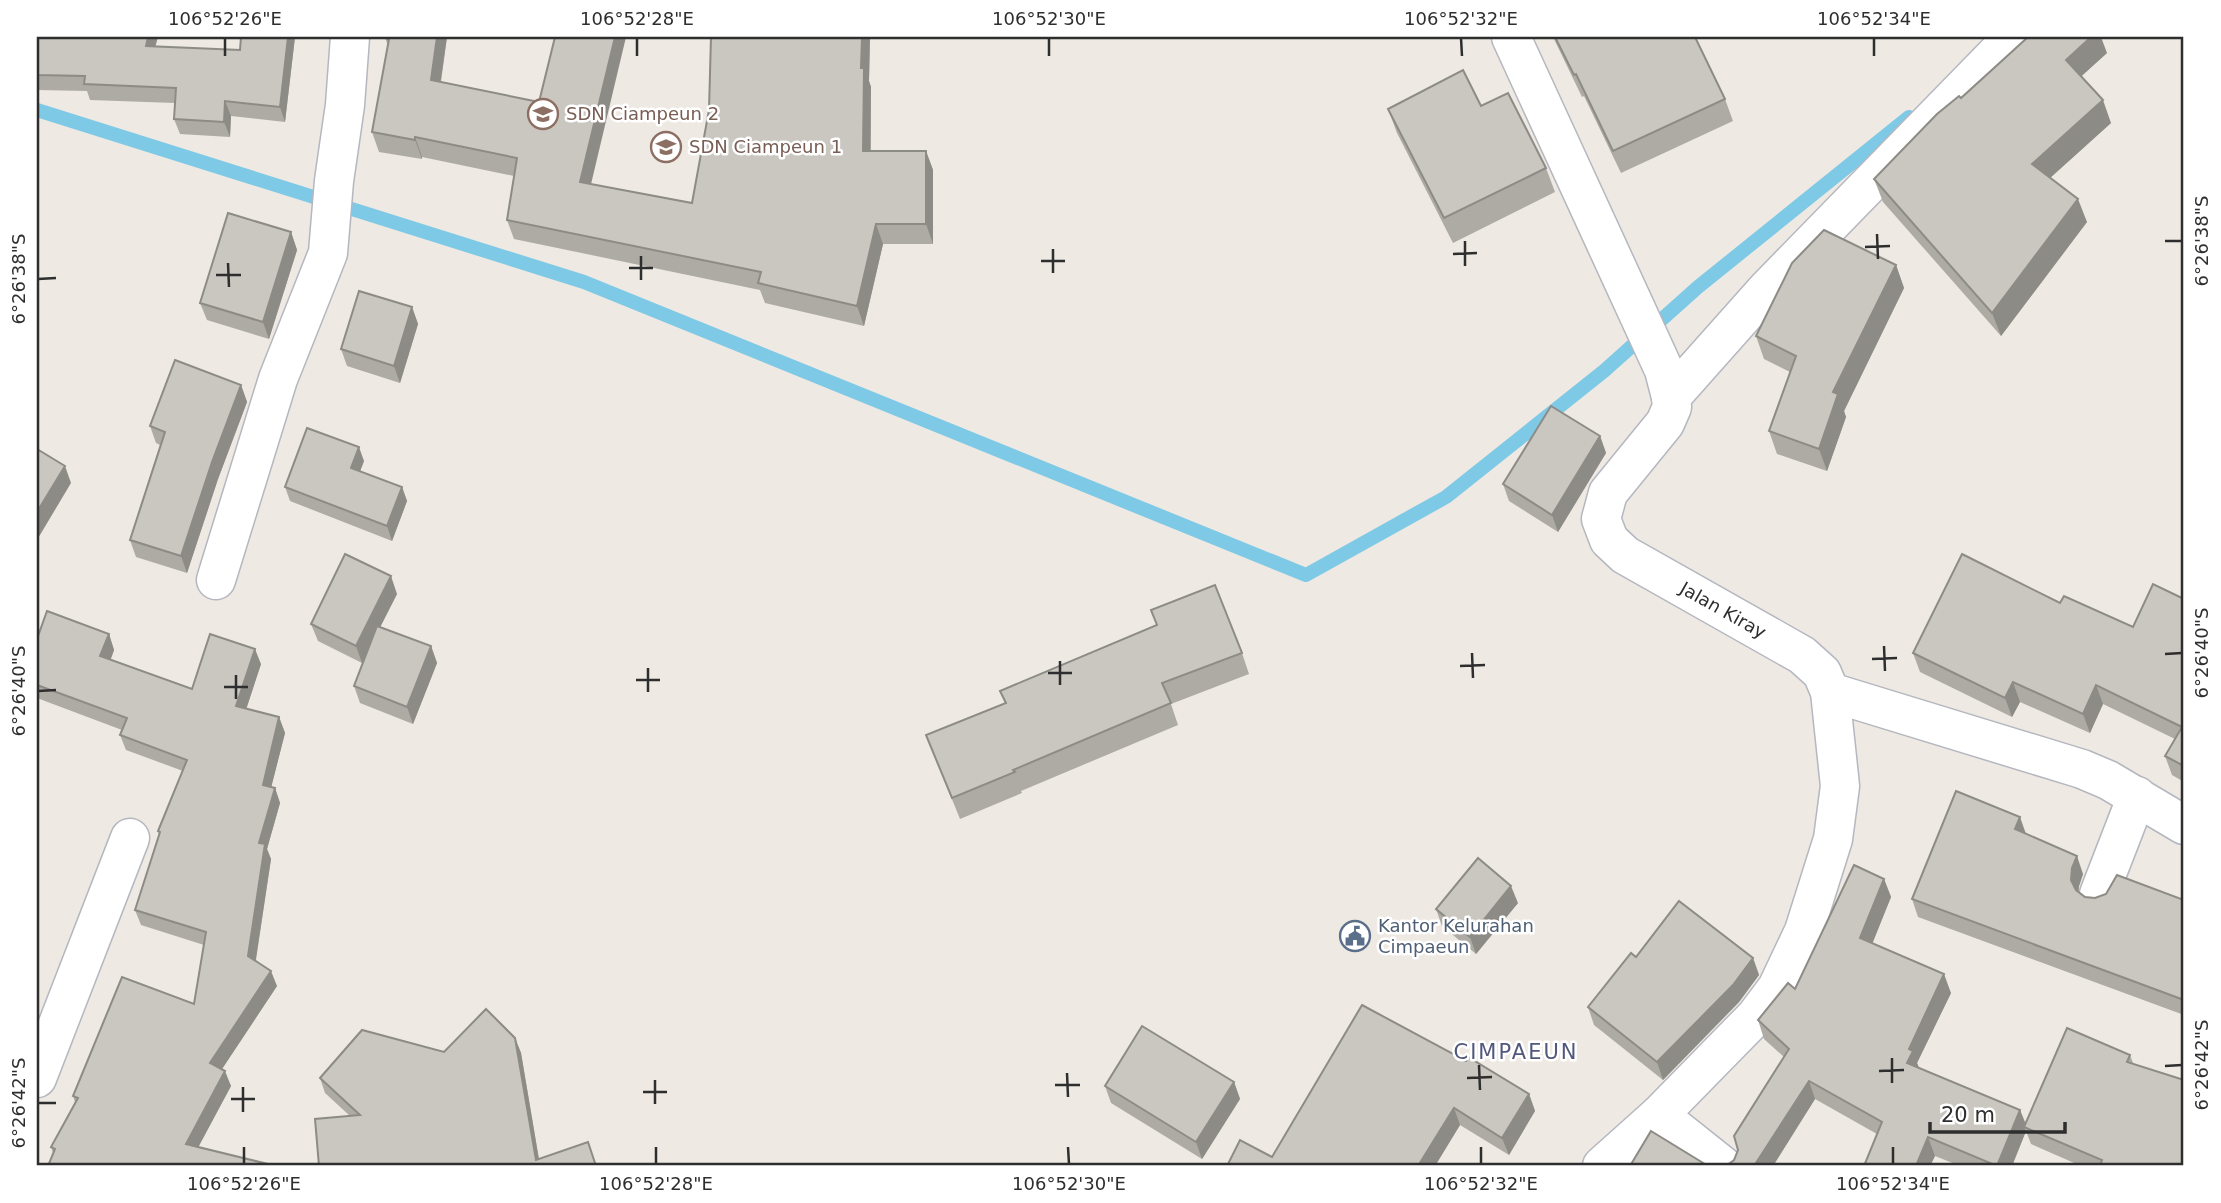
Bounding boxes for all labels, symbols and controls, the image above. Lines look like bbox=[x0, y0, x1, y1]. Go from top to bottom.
text: 106°52'26"E bbox=[168, 8, 282, 29]
text: 106°52'28"E bbox=[580, 8, 694, 29]
text: 106°52'30"E bbox=[992, 8, 1106, 29]
text: 106°52'32"E bbox=[1404, 8, 1518, 29]
text: 106°52'34"E bbox=[1817, 8, 1931, 29]
school or university icon: SDN Ciampeun 2 bbox=[526, 97, 560, 131]
place label: SDN Ciampeun 2 bbox=[566, 103, 719, 124]
school or university icon: SDN Ciampeun 1 bbox=[649, 130, 683, 164]
place label: SDN Ciampeun 1 bbox=[689, 136, 842, 157]
text: 6°26'38"S bbox=[2191, 196, 2212, 286]
text: 6°26'38"S bbox=[8, 234, 29, 324]
street label: Jalan Kiray bbox=[1676, 577, 1770, 643]
text: 6°26'40"S bbox=[2191, 608, 2212, 698]
text: 6°26'40"S bbox=[8, 646, 29, 736]
place label: Kantor Kelurahan Cimpaeun bbox=[1378, 915, 1534, 957]
public building icon: Kantor Kelurahan Cimpaeun bbox=[1338, 919, 1372, 953]
text: 6°26'42"S bbox=[2191, 1020, 2212, 1110]
district label: CIMPAEUN bbox=[1453, 1040, 1579, 1064]
text: 6°26'42"S bbox=[8, 1058, 29, 1148]
scale bar bbox=[1930, 1091, 2065, 1135]
text: 20 m bbox=[1941, 1103, 1995, 1127]
text: 106°52'26"E bbox=[187, 1173, 301, 1194]
text: 106°52'28"E bbox=[599, 1173, 713, 1194]
text: 106°52'30"E bbox=[1012, 1173, 1126, 1194]
text: 106°52'32"E bbox=[1424, 1173, 1538, 1194]
text: 106°52'34"E bbox=[1836, 1173, 1950, 1194]

